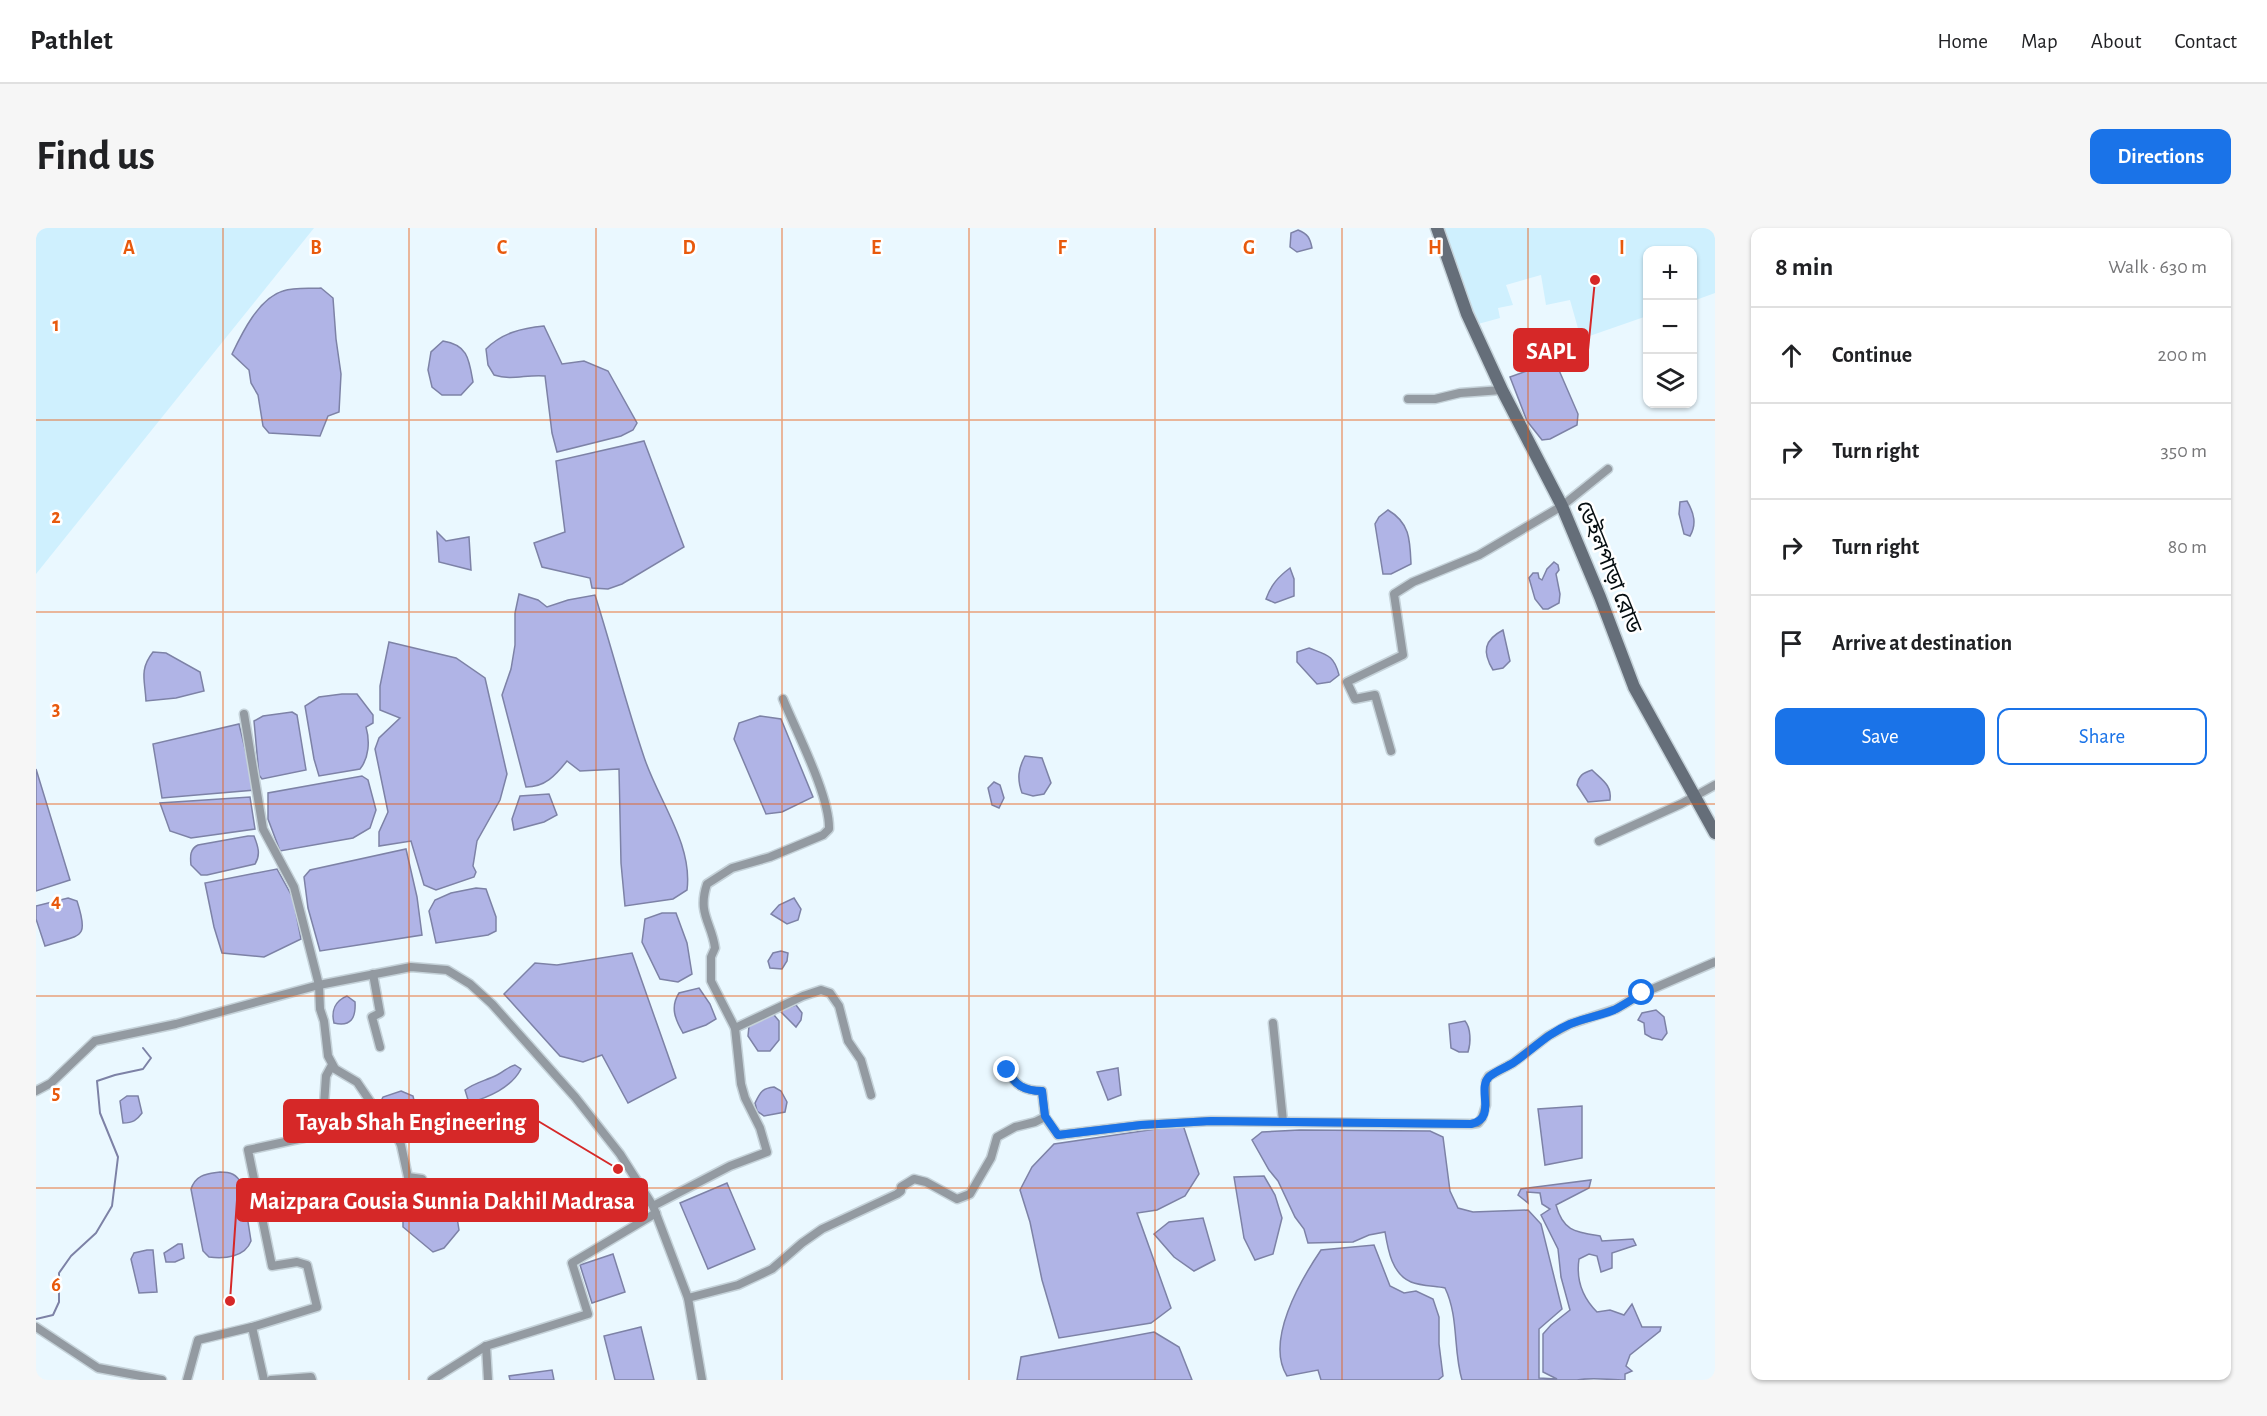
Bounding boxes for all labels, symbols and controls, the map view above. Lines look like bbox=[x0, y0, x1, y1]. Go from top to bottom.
text: Pathlet bbox=[30, 27, 113, 55]
text: Home bbox=[1937, 31, 1988, 52]
text: Map bbox=[2021, 31, 2058, 52]
text: About bbox=[2091, 31, 2141, 52]
text: Contact bbox=[2174, 31, 2237, 52]
button: Directions bbox=[2090, 129, 2231, 184]
text: Find us bbox=[36, 135, 155, 177]
text: A bbox=[123, 238, 135, 258]
text: B bbox=[310, 238, 322, 258]
text: C bbox=[497, 238, 508, 258]
text: D bbox=[682, 238, 696, 258]
text: E bbox=[871, 238, 881, 258]
text: F bbox=[1057, 238, 1067, 258]
text: G bbox=[1243, 238, 1255, 258]
text: H bbox=[1428, 238, 1442, 258]
text: I bbox=[1619, 238, 1625, 258]
map controls bbox=[1643, 246, 1697, 408]
button: + bbox=[1643, 246, 1697, 300]
text: 8 min bbox=[1775, 254, 1833, 280]
text: Walk · 630 m bbox=[2108, 257, 2207, 277]
button: − bbox=[1643, 300, 1697, 354]
text: 1 bbox=[52, 315, 60, 335]
callout: SAPL bbox=[1514, 329, 1588, 371]
icon: ahead bbox=[1775, 339, 1808, 372]
text: SAPL bbox=[1526, 340, 1577, 364]
text: Continue bbox=[1832, 344, 1912, 366]
text: 200 m bbox=[2157, 345, 2207, 365]
button: layers bbox=[1643, 354, 1697, 408]
icon: right bbox=[1775, 435, 1808, 468]
text: Turn right bbox=[1832, 440, 1919, 462]
text: 350 m bbox=[2161, 441, 2207, 461]
street label: ডেইলপাড়া রোড bbox=[1572, 497, 1648, 637]
text: 2 bbox=[51, 507, 61, 527]
icon: right bbox=[1775, 531, 1808, 564]
text: Turn right bbox=[1832, 536, 1919, 558]
text: 80 m bbox=[2168, 537, 2207, 557]
icon: arrive bbox=[1775, 627, 1808, 660]
text: Arrive at destination bbox=[1832, 632, 2012, 654]
text: 3 bbox=[52, 699, 60, 719]
button: Save bbox=[1775, 708, 1985, 765]
button: Share bbox=[1997, 708, 2207, 765]
text: 4 bbox=[51, 891, 61, 911]
route start bbox=[1628, 979, 1654, 1005]
route end bbox=[993, 1056, 1019, 1082]
text: 5 bbox=[52, 1083, 60, 1103]
callout: Tayab Shah Engineering bbox=[284, 1100, 538, 1142]
text: Tayab Shah Engineering bbox=[296, 1111, 527, 1135]
callout: Maizpara Gousia Sunnia Dakhil Madrasa bbox=[237, 1179, 647, 1221]
text: Maizpara Gousia Sunnia Dakhil Madrasa bbox=[249, 1190, 635, 1214]
text: 6 bbox=[51, 1275, 61, 1295]

